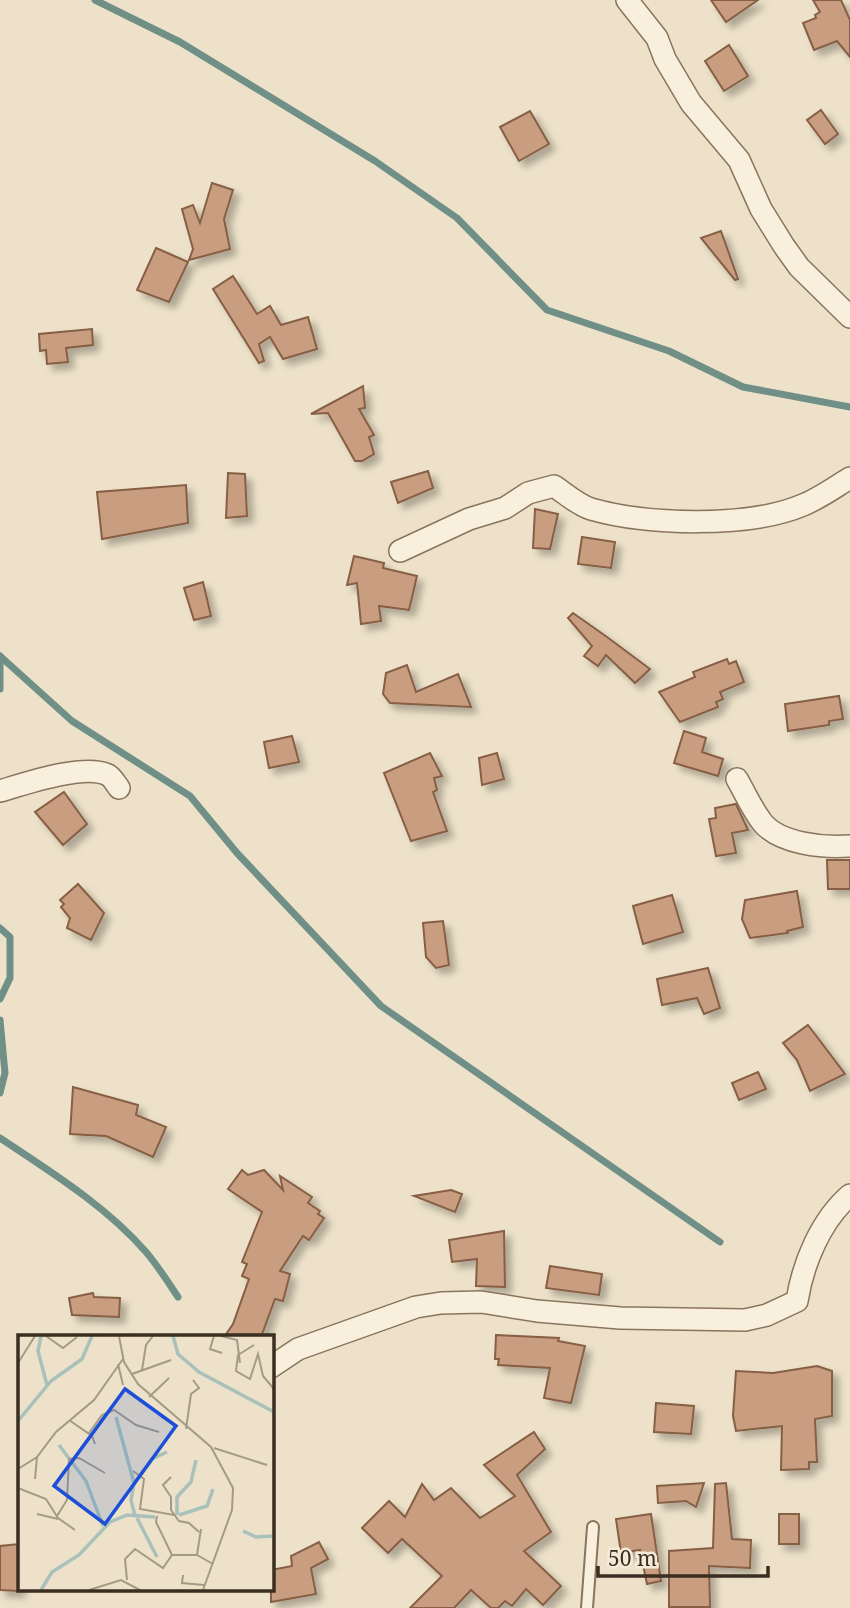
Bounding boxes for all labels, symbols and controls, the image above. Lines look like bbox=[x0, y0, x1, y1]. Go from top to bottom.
inset map bbox=[18, 1335, 273, 1590]
scale bar bbox=[598, 1534, 768, 1578]
text: 50 m bbox=[608, 1544, 657, 1572]

